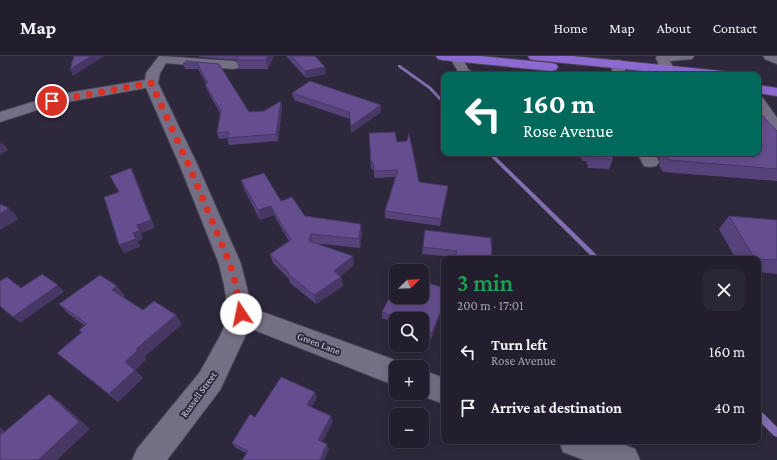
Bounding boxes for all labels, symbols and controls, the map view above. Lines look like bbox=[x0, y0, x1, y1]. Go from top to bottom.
text: Map bbox=[20, 17, 56, 38]
text: Home bbox=[554, 20, 587, 36]
text: Map bbox=[609, 20, 635, 36]
text: About bbox=[657, 20, 691, 36]
text: Contact bbox=[713, 20, 757, 36]
pin bbox=[35, 84, 69, 118]
icon: left bbox=[457, 88, 509, 140]
text: 160 m bbox=[523, 88, 595, 119]
icon: arrive bbox=[41, 90, 63, 112]
text: Rose Avenue bbox=[523, 121, 613, 141]
north arrow bbox=[389, 264, 429, 304]
map controls bbox=[389, 264, 429, 448]
text: 3 min bbox=[457, 269, 513, 296]
button: close bbox=[703, 269, 745, 311]
position arrow bbox=[220, 293, 262, 335]
text: 200 m · 17:01 bbox=[457, 298, 524, 313]
button: search bbox=[389, 312, 429, 352]
street label: Green Lane bbox=[296, 330, 342, 357]
text: Turn left bbox=[491, 337, 547, 353]
icon: left bbox=[457, 341, 479, 363]
text: 160 m bbox=[709, 344, 745, 360]
text: Rose Avenue bbox=[491, 353, 556, 368]
button: + bbox=[389, 360, 429, 400]
street label: Russell Street bbox=[178, 369, 219, 419]
icon: arrive bbox=[457, 397, 479, 419]
text: Arrive at destination bbox=[491, 400, 622, 416]
text: 40 m bbox=[714, 400, 745, 416]
button: − bbox=[389, 408, 429, 448]

